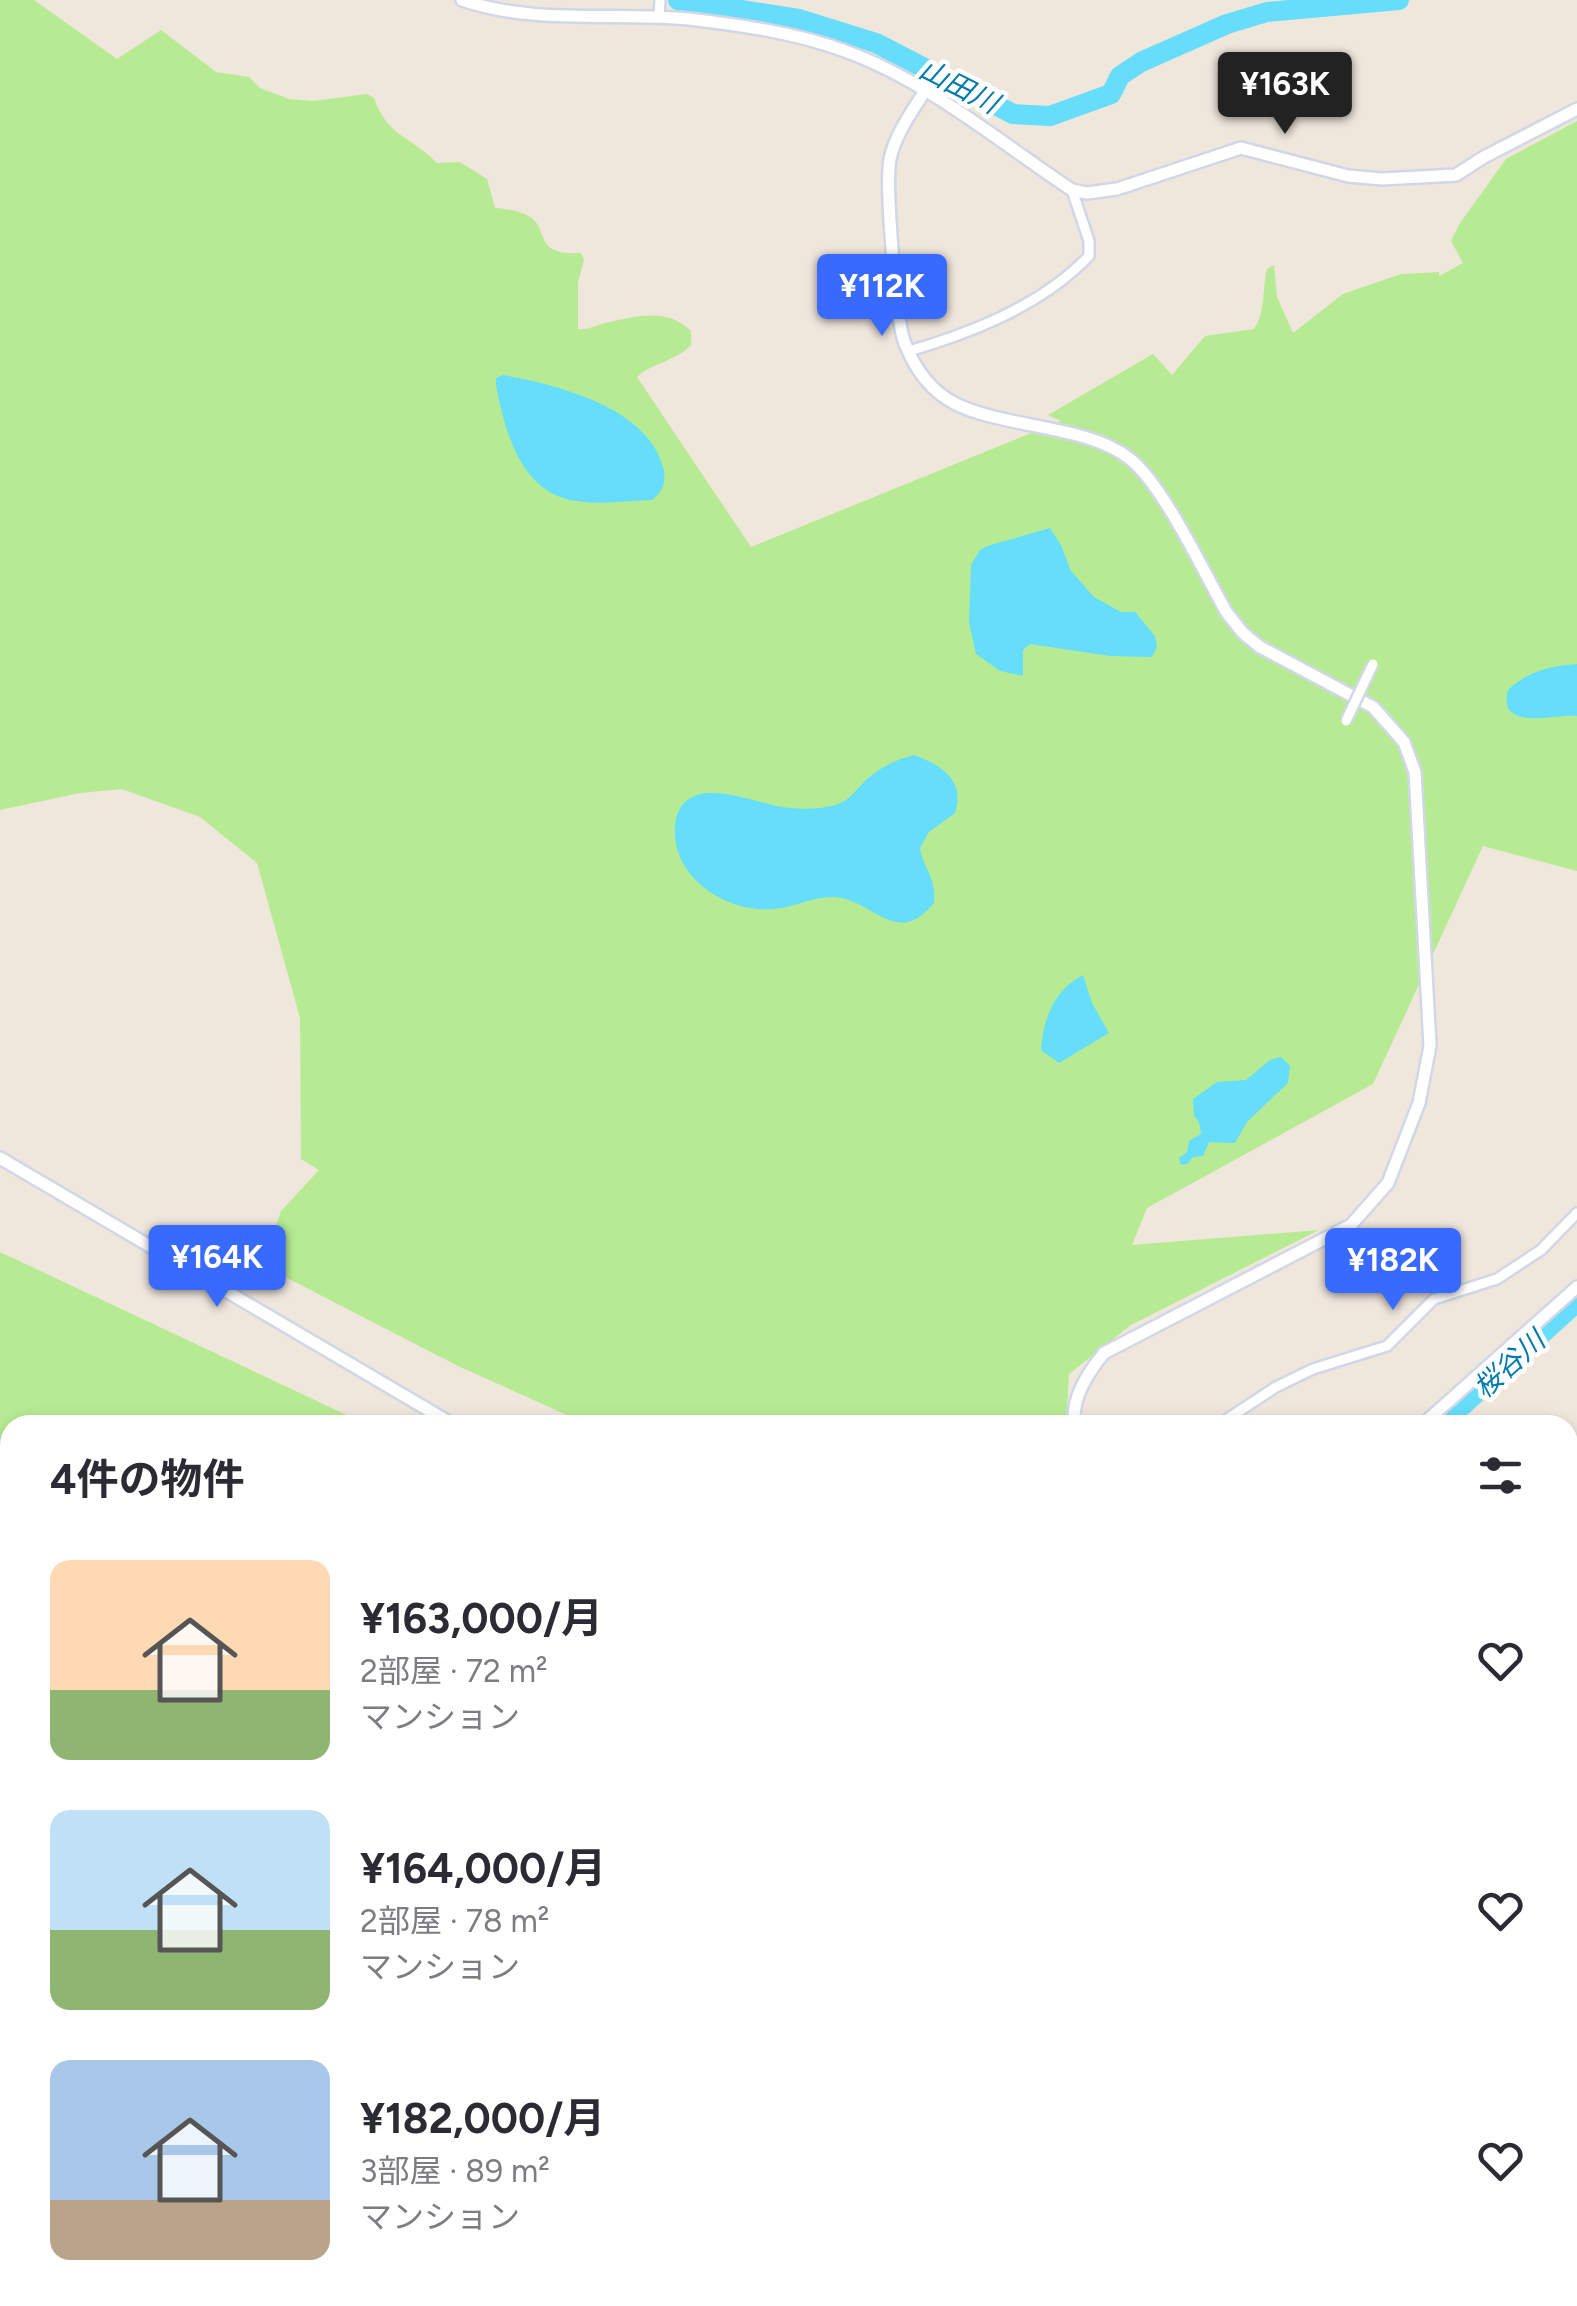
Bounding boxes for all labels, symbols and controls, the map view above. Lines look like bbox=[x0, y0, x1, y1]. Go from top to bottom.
water label: 山田川 bbox=[914, 52, 1007, 122]
pin: ¥163K bbox=[1215, 52, 1355, 137]
text: ¥163K bbox=[1240, 65, 1330, 103]
pin: ¥112K bbox=[812, 254, 952, 339]
text: ¥112K bbox=[839, 267, 925, 305]
pin: ¥164K bbox=[147, 1225, 287, 1310]
pin: ¥182K bbox=[1323, 1228, 1463, 1313]
text: ¥164K bbox=[171, 1238, 263, 1276]
text: ¥182K bbox=[1347, 1241, 1439, 1279]
water label: 桜谷川 bbox=[1466, 1321, 1554, 1405]
icon: filters bbox=[1473, 1448, 1528, 1503]
text: 4件の物件 bbox=[50, 1454, 245, 1505]
text: ¥163,000/月 bbox=[360, 1593, 603, 1644]
icon: home bbox=[130, 1600, 250, 1720]
icon: heart bbox=[1473, 1633, 1528, 1688]
text: 2部屋 · 72 m² bbox=[360, 1652, 548, 1690]
text: マンション bbox=[360, 1698, 520, 1736]
text: ¥164,000/月 bbox=[360, 1843, 606, 1894]
icon: home bbox=[130, 1850, 250, 1970]
icon: heart bbox=[1473, 1883, 1528, 1938]
text: 2部屋 · 78 m² bbox=[360, 1902, 549, 1940]
text: マンション bbox=[360, 1948, 520, 1986]
text: ¥182,000/月 bbox=[360, 2093, 605, 2144]
icon: home bbox=[130, 2100, 250, 2220]
icon: heart bbox=[1473, 2133, 1528, 2188]
text: 3部屋 · 89 m² bbox=[360, 2152, 550, 2190]
text: マンション bbox=[360, 2198, 520, 2236]

